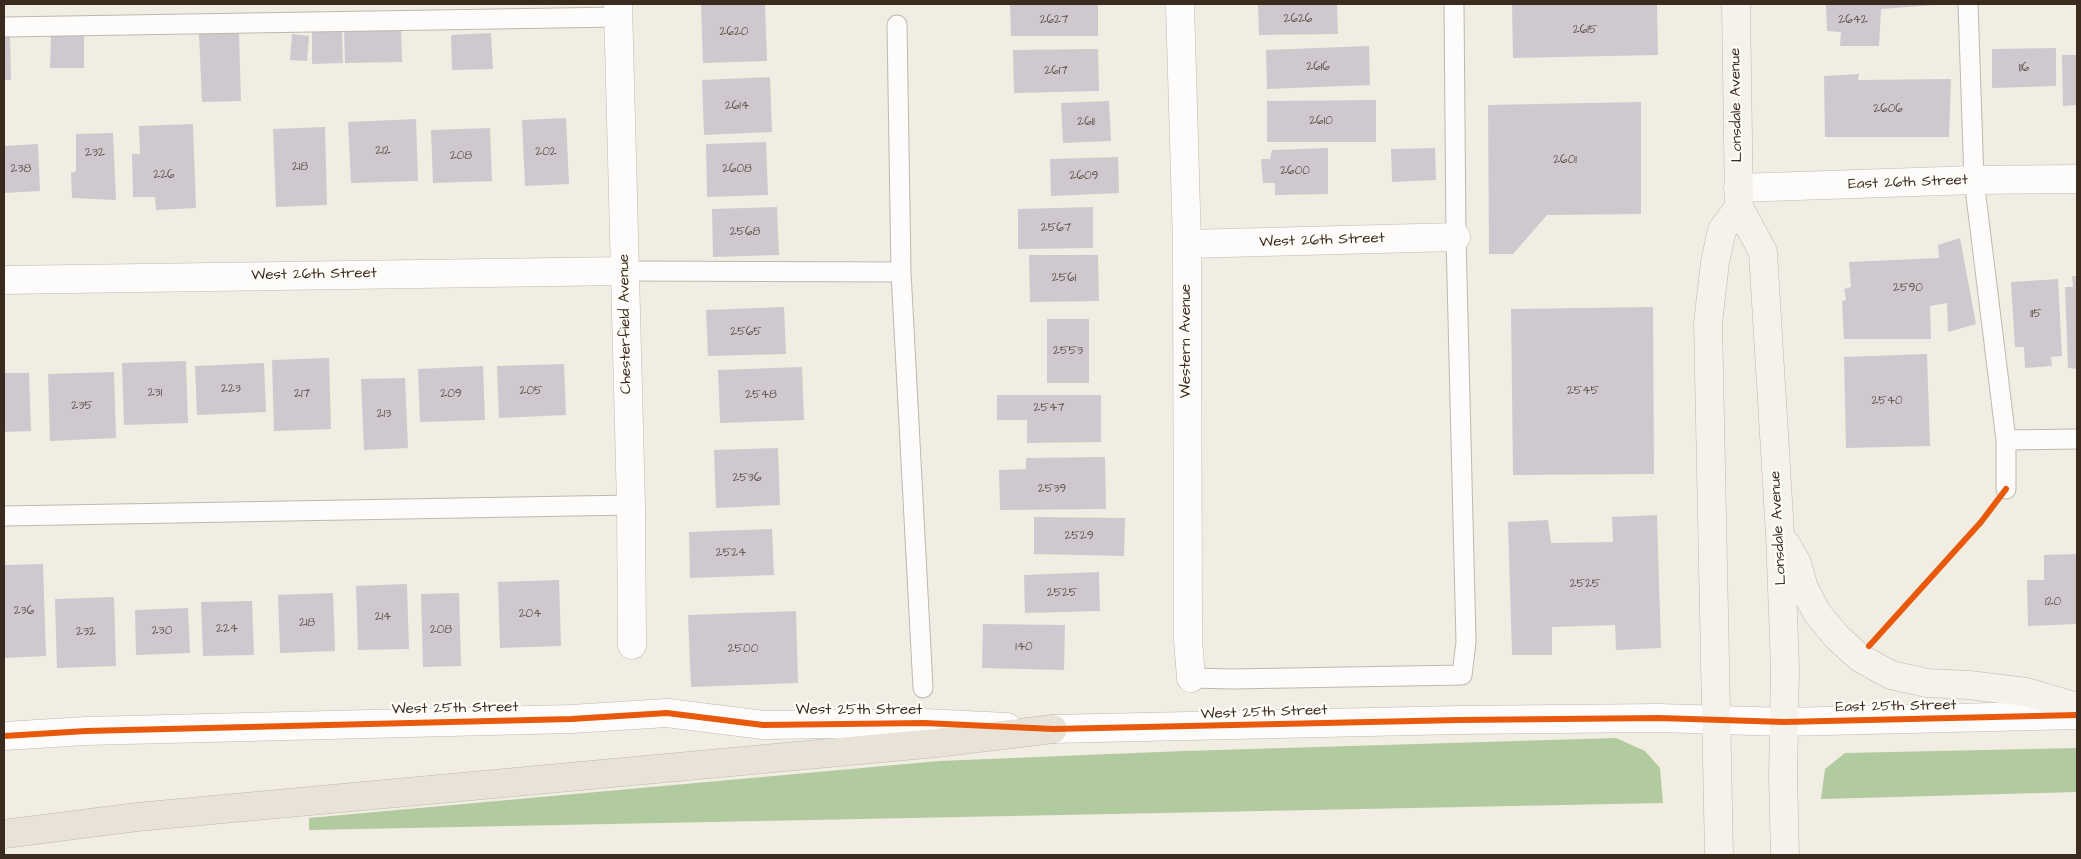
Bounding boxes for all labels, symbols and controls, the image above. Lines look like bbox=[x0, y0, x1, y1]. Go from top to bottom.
house number: 2626 bbox=[1284, 12, 1312, 26]
house number: 2627 bbox=[1040, 13, 1068, 27]
house number: 2642 bbox=[1838, 13, 1868, 27]
house number: 2615 bbox=[1573, 23, 1597, 37]
house number: 2620 bbox=[720, 25, 748, 39]
street label: Lonsdale Avenue bbox=[1727, 48, 1747, 162]
house number: 2616 bbox=[1306, 60, 1330, 74]
house number: 116 bbox=[2019, 61, 2029, 75]
house number: 2617 bbox=[1044, 64, 1068, 78]
house number: 2614 bbox=[725, 99, 749, 113]
house number: 2606 bbox=[1873, 102, 1903, 116]
house number: 2610 bbox=[1309, 114, 1333, 128]
house number: 2611 bbox=[1077, 115, 1095, 129]
house number: 212 bbox=[375, 144, 391, 158]
house number: 202 bbox=[535, 145, 557, 159]
house number: 232 bbox=[85, 146, 105, 160]
house number: 208 bbox=[450, 149, 472, 163]
house number: 2601 bbox=[1553, 153, 1577, 167]
house number: 218 bbox=[292, 160, 308, 174]
house number: 238 bbox=[11, 162, 31, 176]
house number: 2608 bbox=[722, 162, 752, 176]
house number: 2600 bbox=[1280, 164, 1310, 178]
house number: 226 bbox=[153, 168, 175, 182]
house number: 2609 bbox=[1070, 169, 1098, 183]
street label: East 26th Street bbox=[1848, 172, 1968, 194]
house number: 2567 bbox=[1041, 221, 1071, 235]
house number: 2568 bbox=[730, 225, 760, 239]
street label: West 26th Street bbox=[1259, 230, 1385, 252]
street label: Chesterfield Avenue bbox=[616, 254, 636, 394]
street label: West 26th Street bbox=[251, 265, 377, 285]
house number: 2561 bbox=[1052, 271, 1076, 285]
house number: 2590 bbox=[1893, 281, 1923, 295]
street label: Western Avenue bbox=[1178, 284, 1196, 398]
house number: 115 bbox=[2030, 307, 2042, 321]
house number: 2565 bbox=[730, 325, 762, 339]
house number: 2553 bbox=[1053, 344, 1083, 358]
house number: 223 bbox=[221, 382, 241, 396]
house number: 205 bbox=[520, 384, 542, 398]
house number: 2545 bbox=[1567, 384, 1599, 398]
house number: 231 bbox=[148, 386, 162, 400]
house number: 217 bbox=[294, 387, 310, 401]
house number: 209 bbox=[440, 387, 462, 401]
house number: 2548 bbox=[745, 388, 777, 402]
house number: 2540 bbox=[1871, 394, 1903, 408]
house number: 235 bbox=[71, 399, 93, 413]
house number: 2547 bbox=[1034, 401, 1064, 415]
house number: 213 bbox=[377, 407, 391, 421]
street label: Lonsdale Avenue bbox=[1767, 470, 1791, 586]
house number: 2536 bbox=[733, 471, 761, 485]
house number: 2539 bbox=[1038, 482, 1066, 496]
house number: 2529 bbox=[1064, 529, 1094, 543]
house number: 2524 bbox=[716, 546, 746, 560]
house number: 2525 bbox=[1570, 577, 1600, 591]
house number: 2525 bbox=[1047, 586, 1077, 600]
house number: 120 bbox=[2045, 595, 2061, 609]
house number: 236 bbox=[14, 604, 34, 618]
house number: 204 bbox=[519, 607, 541, 621]
house number: 214 bbox=[375, 610, 391, 624]
house number: 218 bbox=[299, 616, 315, 630]
house number: 224 bbox=[216, 622, 238, 636]
house number: 208 bbox=[430, 623, 452, 637]
house number: 230 bbox=[152, 624, 172, 638]
house number: 232 bbox=[76, 625, 96, 639]
house number: 140 bbox=[1015, 640, 1033, 654]
house number: 2500 bbox=[728, 642, 758, 656]
street label: East 25th Street bbox=[1835, 697, 1957, 717]
street label: West 25th Street bbox=[391, 699, 519, 719]
street label: West 25th Street bbox=[796, 702, 922, 720]
street label: West 25th Street bbox=[1200, 702, 1328, 724]

